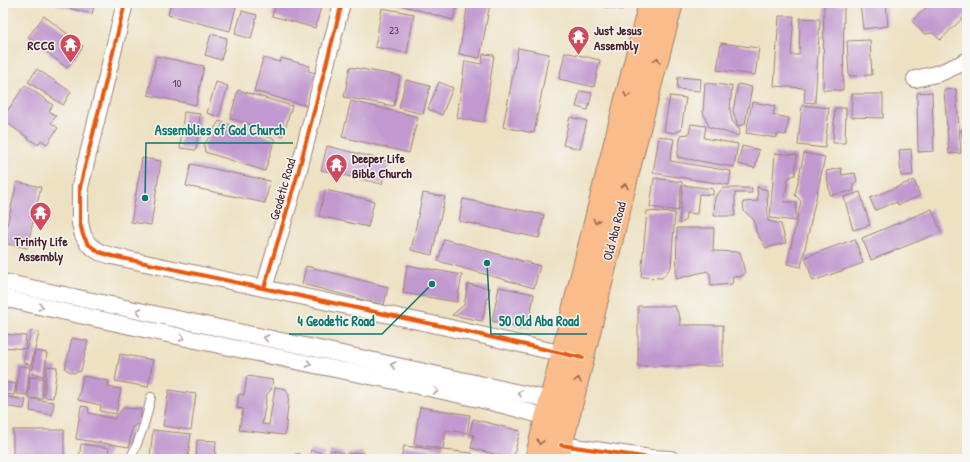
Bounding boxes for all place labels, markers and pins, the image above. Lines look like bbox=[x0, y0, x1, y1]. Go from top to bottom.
place label: Just Jesus Assembly bbox=[594, 21, 642, 55]
temple icon: Just Jesus Assembly bbox=[566, 24, 592, 57]
temple icon: RCCG bbox=[57, 32, 83, 65]
place label: RCCG bbox=[28, 36, 55, 54]
callout: Assemblies of God Church bbox=[146, 117, 293, 143]
place label: Deeper Life Bible Church bbox=[352, 149, 412, 182]
temple icon: Deeper Life Bible Church bbox=[324, 152, 350, 185]
temple icon: Trinity Life Assembly bbox=[28, 200, 54, 233]
place label: Trinity Life Assembly bbox=[13, 232, 68, 266]
callout: 4 Geodetic Road bbox=[289, 308, 382, 334]
callout: 50 Old Aba Road bbox=[491, 308, 587, 334]

